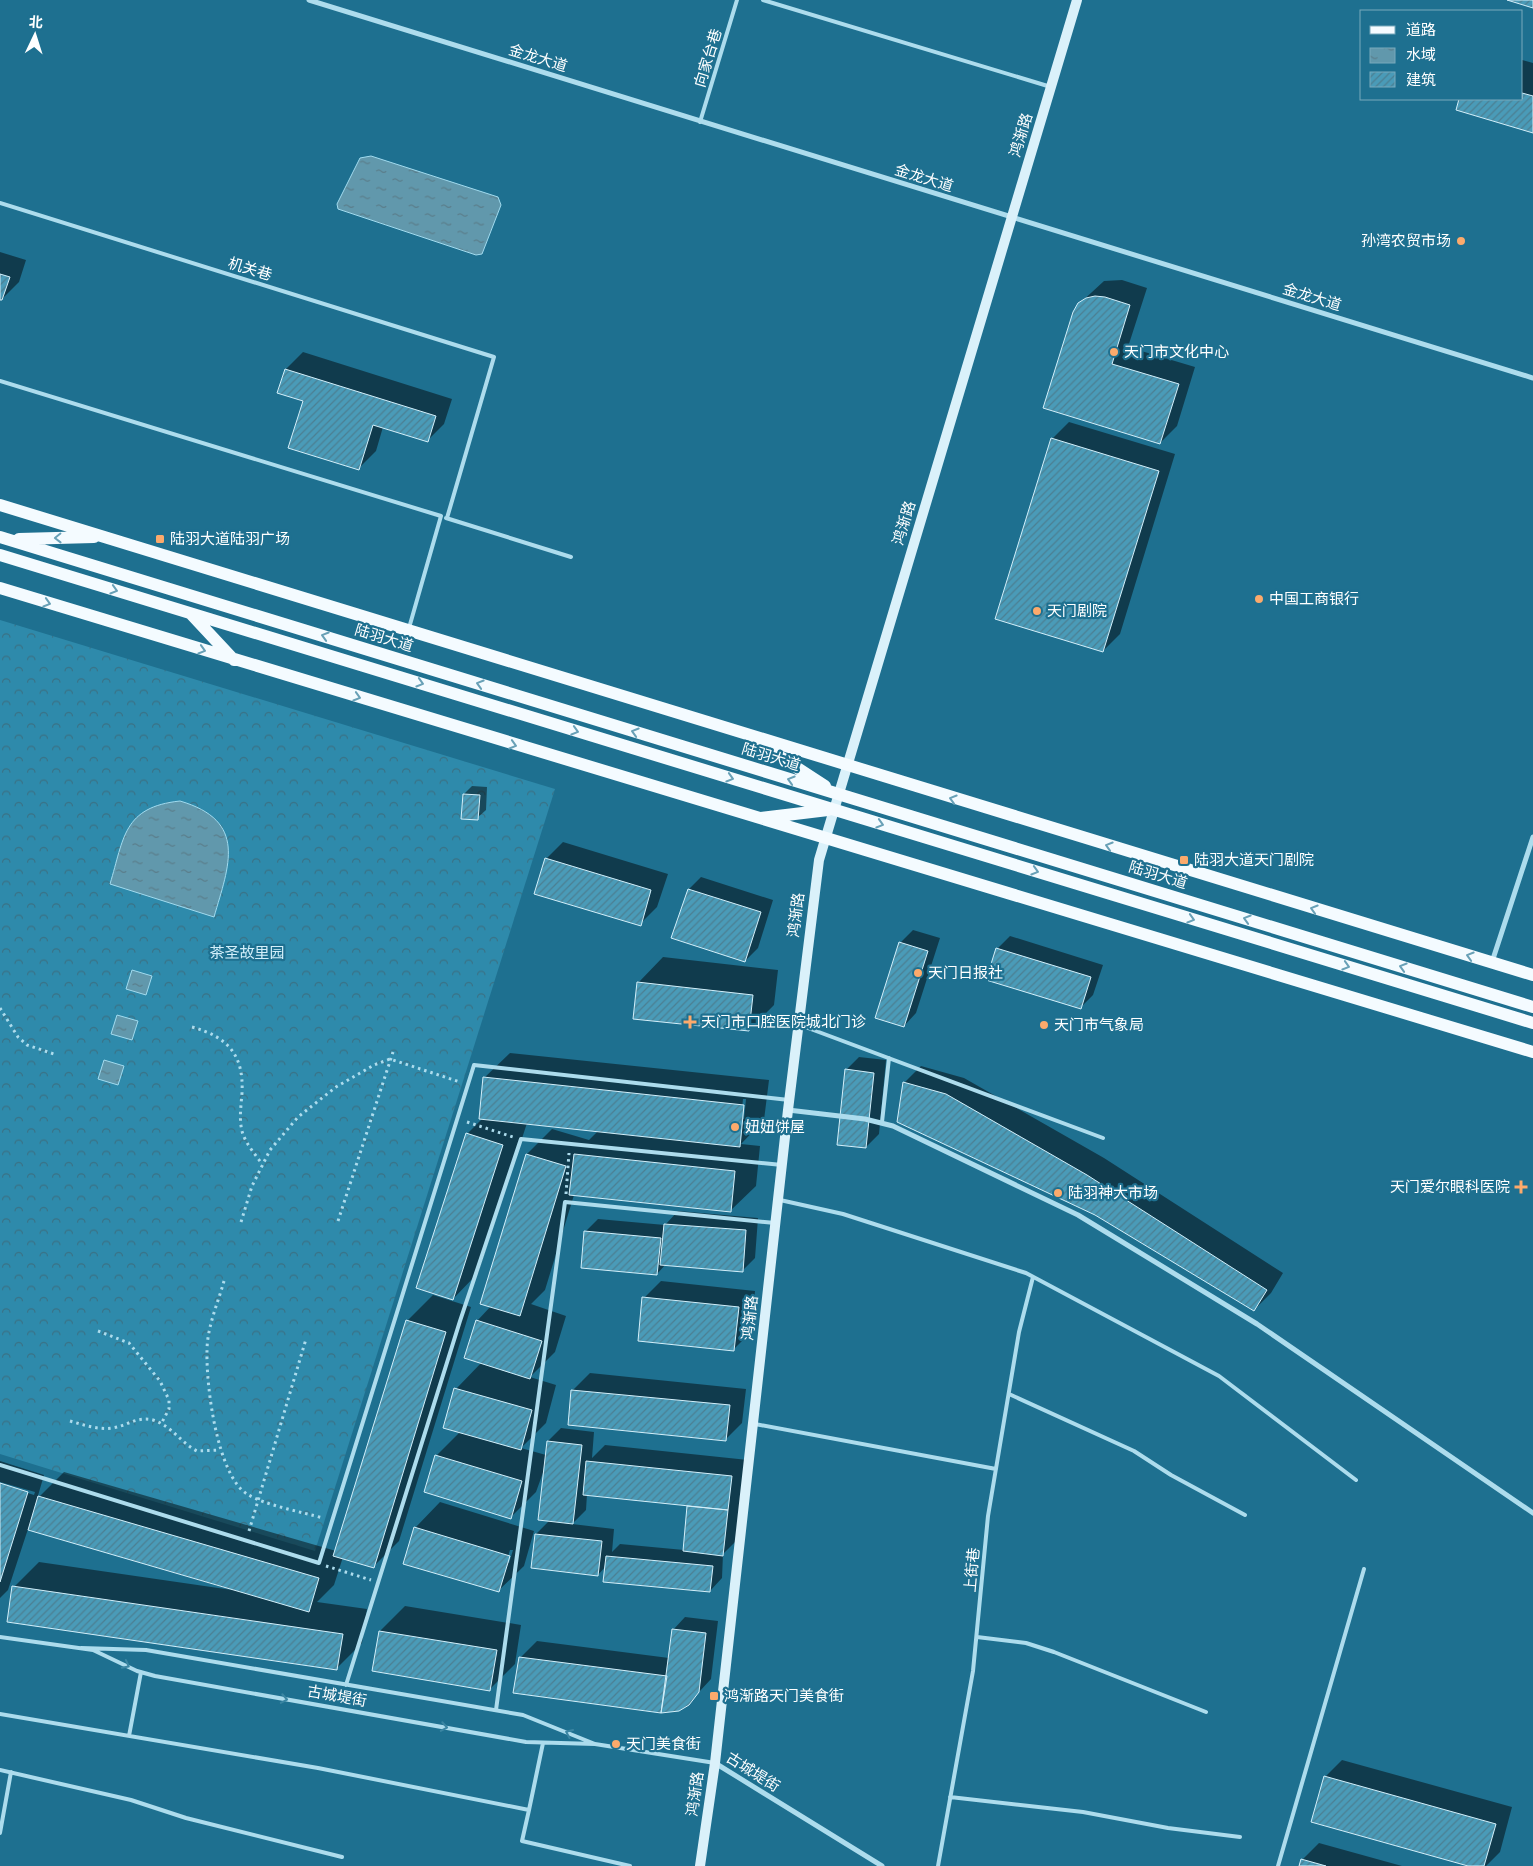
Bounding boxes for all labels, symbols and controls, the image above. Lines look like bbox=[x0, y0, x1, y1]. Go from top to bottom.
north arrow bbox=[10, 10, 60, 60]
legend bbox=[1360, 10, 1523, 100]
text: 北 bbox=[28, 15, 43, 32]
text: 道路 bbox=[1406, 22, 1436, 41]
street label: 向家台巷 bbox=[692, 27, 727, 90]
street label: 金龙大道 bbox=[506, 41, 569, 77]
text: 水域 bbox=[1406, 47, 1436, 66]
text: 建筑 bbox=[1406, 72, 1436, 91]
street label: 鸿渐路 bbox=[1007, 111, 1038, 160]
street label: 金龙大道 bbox=[892, 161, 955, 197]
place label: 孙湾农贸市场 bbox=[1361, 233, 1451, 252]
marker: 孙湾农贸市场 bbox=[1455, 235, 1467, 247]
street label: 机关巷 bbox=[225, 255, 274, 286]
street label: 金龙大道 bbox=[1280, 280, 1343, 316]
place label: 天门市文化中心 bbox=[1124, 343, 1229, 363]
marker: 天门市文化中心 bbox=[1108, 346, 1120, 358]
street label: 鸿渐路 bbox=[890, 499, 921, 548]
place label: 陆羽大道陆羽广场 bbox=[170, 531, 290, 550]
one-way arrow bbox=[53, 532, 61, 543]
marker: 陆羽大道陆羽广场 bbox=[154, 533, 166, 545]
one-way arrow bbox=[109, 584, 117, 594]
place label: 中国工商银行 bbox=[1269, 591, 1359, 610]
marker: 中国工商银行 bbox=[1253, 593, 1265, 605]
one-way arrow bbox=[42, 597, 50, 607]
place label: 天门剧院 bbox=[1047, 603, 1107, 622]
marker: 天门剧院 bbox=[1031, 605, 1043, 617]
street label: 陆羽大道 bbox=[352, 622, 415, 657]
one-way arrow bbox=[321, 632, 329, 642]
one-way arrow bbox=[197, 644, 206, 654]
one-way arrow bbox=[415, 678, 423, 688]
one-way arrow bbox=[476, 680, 485, 690]
one-way arrow bbox=[353, 692, 361, 702]
one-way arrow bbox=[570, 725, 579, 735]
one-way arrow bbox=[632, 728, 640, 738]
one-way arrow bbox=[508, 739, 517, 749]
street label: 陆羽大道 bbox=[739, 741, 802, 776]
one-way arrow bbox=[726, 773, 734, 783]
one-way arrow bbox=[787, 775, 795, 785]
one-way arrow bbox=[949, 794, 958, 804]
one-way arrow bbox=[875, 818, 884, 828]
one-way arrow bbox=[1105, 841, 1113, 851]
place label: 陆羽大道天门剧院 bbox=[1194, 852, 1314, 871]
marker: 陆羽大道天门剧院 bbox=[1178, 854, 1190, 866]
street label: 陆羽大道 bbox=[1126, 859, 1189, 894]
one-way arrow bbox=[1031, 866, 1039, 876]
street label: 鸿渐路 bbox=[785, 892, 810, 939]
one-way arrow bbox=[1311, 904, 1319, 914]
one-way arrow bbox=[1186, 913, 1194, 923]
one-way arrow bbox=[1244, 915, 1252, 925]
park label: 茶圣故里园 bbox=[209, 945, 285, 964]
one-way arrow bbox=[1466, 951, 1474, 961]
one-way arrow bbox=[1342, 961, 1350, 971]
one-way arrow bbox=[1399, 962, 1407, 972]
place label: 天门日报社 bbox=[928, 965, 1003, 984]
marker: 天门日报社 bbox=[912, 967, 924, 979]
place label: 天门市口腔医院城北门诊 bbox=[701, 1013, 866, 1033]
marker: 天门市口腔医院城北门诊 bbox=[683, 1015, 697, 1029]
place label: 天门市气象局 bbox=[1054, 1016, 1144, 1036]
marker: 天门市气象局 bbox=[1038, 1019, 1050, 1031]
place label: 妞妞饼屋 bbox=[745, 1118, 805, 1138]
marker: 妞妞饼屋 bbox=[729, 1121, 741, 1133]
place label: 天门爱尔眼科医院 bbox=[1390, 1179, 1510, 1198]
marker: 天门爱尔眼科医院 bbox=[1514, 1180, 1528, 1194]
place label: 陆羽神大市场 bbox=[1068, 1185, 1158, 1204]
marker: 陆羽神大市场 bbox=[1052, 1187, 1064, 1199]
street label: 鸿渐路 bbox=[740, 1295, 763, 1342]
street label: 上街巷 bbox=[962, 1547, 985, 1593]
one-way arrow bbox=[121, 1659, 130, 1669]
street label: 古城堤街 bbox=[306, 1683, 368, 1712]
place label: 鸿渐路天门美食街 bbox=[724, 1688, 844, 1707]
marker: 鸿渐路天门美食街 bbox=[708, 1690, 720, 1702]
one-way arrow bbox=[280, 1693, 288, 1703]
one-way arrow bbox=[440, 1722, 448, 1732]
one-way arrow bbox=[565, 1728, 574, 1739]
place label: 天门美食街 bbox=[626, 1736, 701, 1755]
marker: 天门美食街 bbox=[610, 1738, 622, 1750]
street label: 古城堤街 bbox=[722, 1749, 783, 1797]
street label: 鸿渐路 bbox=[684, 1771, 709, 1818]

